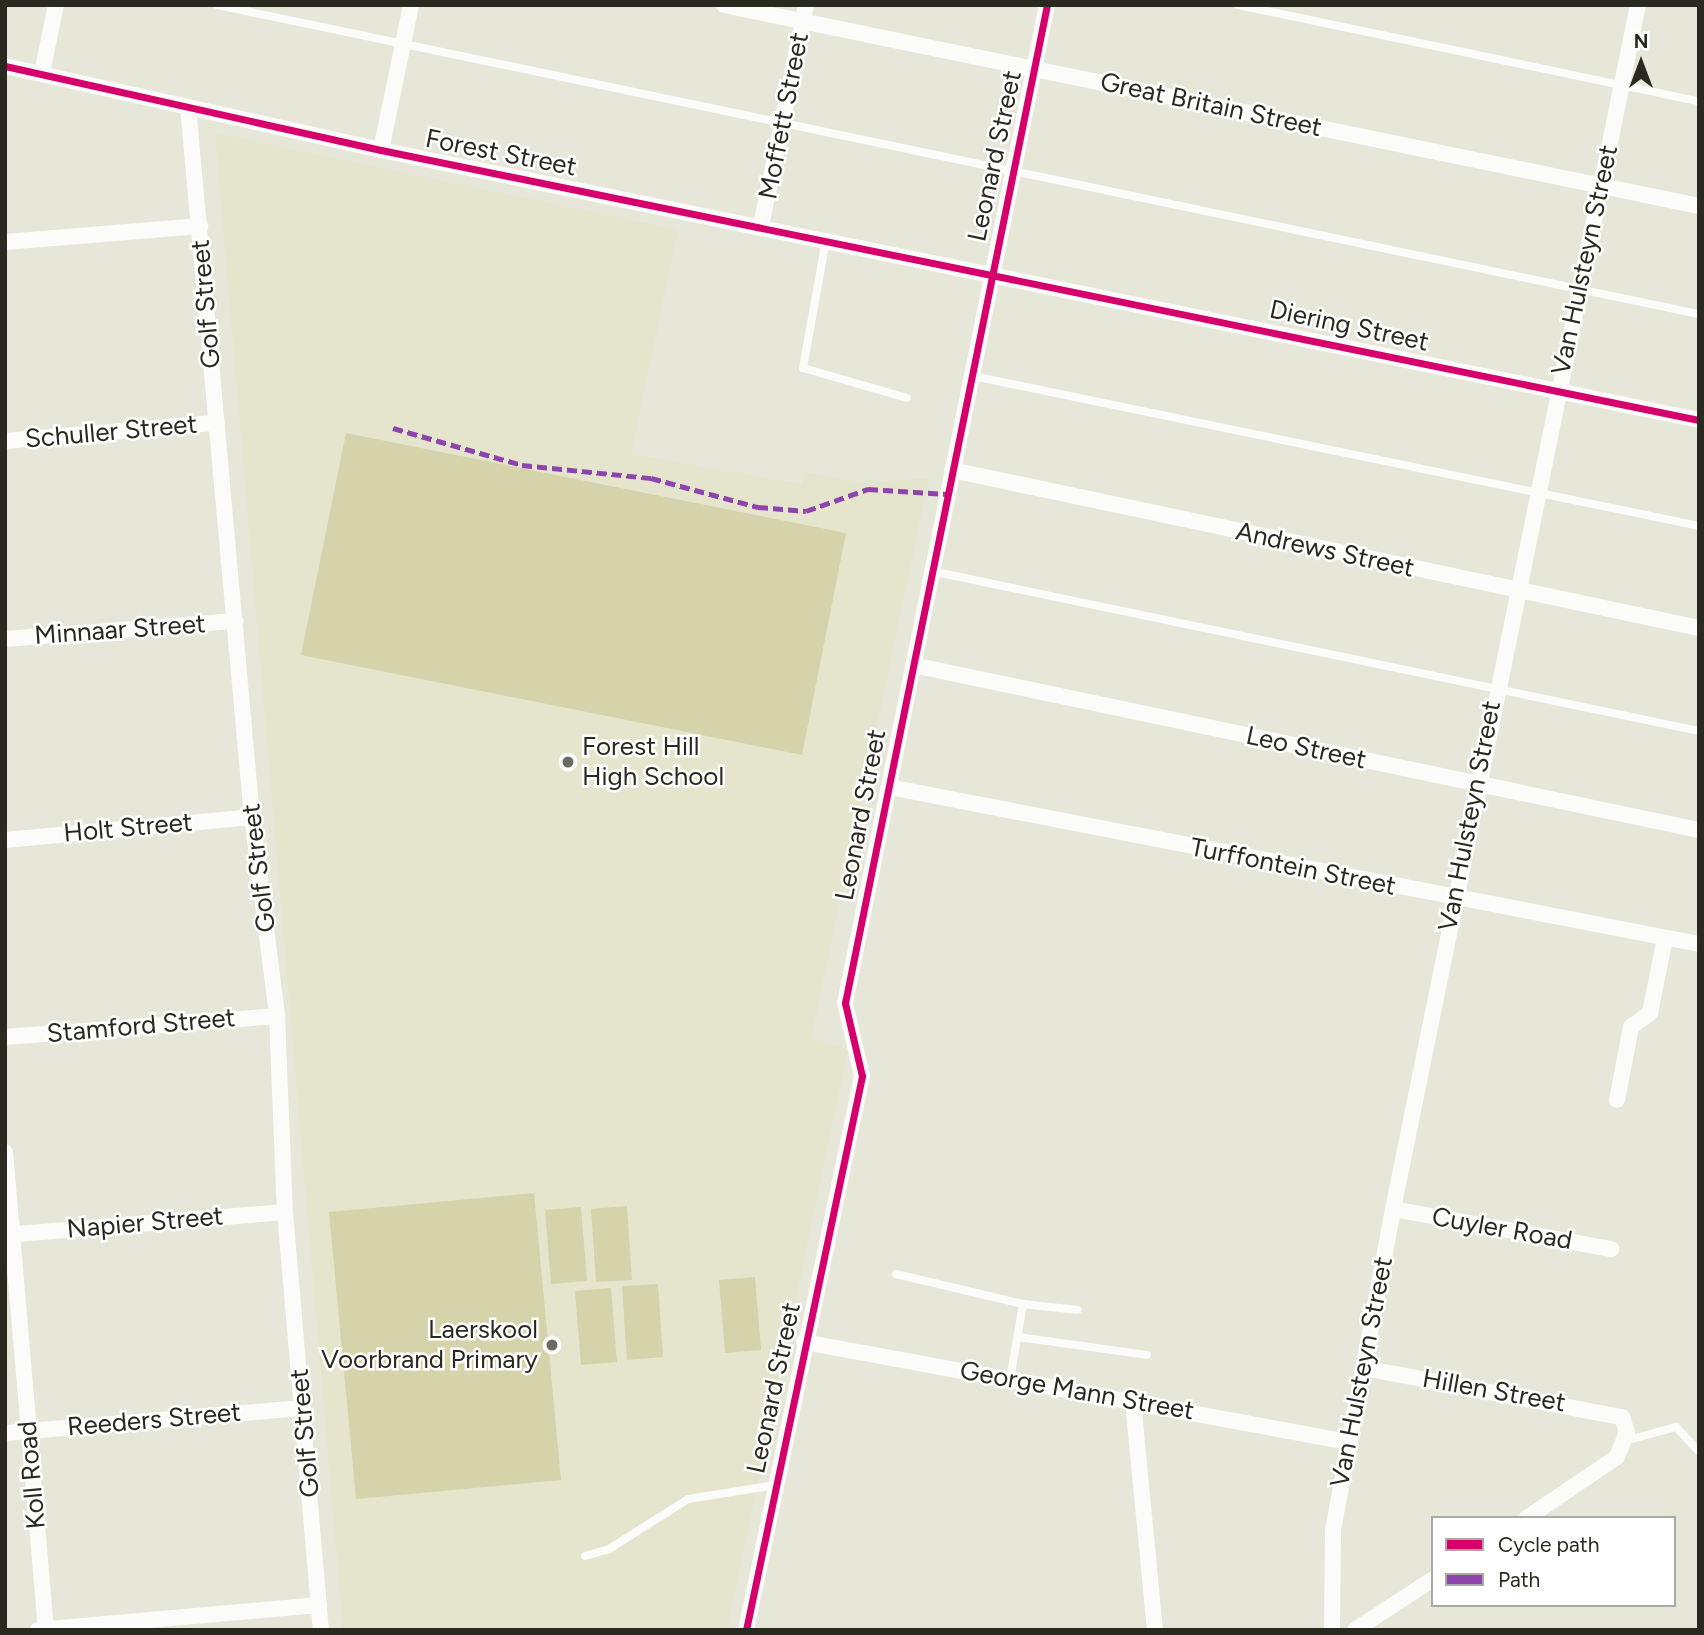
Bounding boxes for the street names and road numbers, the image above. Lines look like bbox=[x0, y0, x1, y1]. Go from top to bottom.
street label: Moffett Street bbox=[753, 30, 815, 202]
street label: Great Britain Street bbox=[1097, 66, 1325, 144]
street label: Leonard Street bbox=[962, 68, 1028, 244]
street label: Forest Street bbox=[423, 123, 579, 183]
street label: Van Hulsteyn Street bbox=[1545, 142, 1625, 378]
street label: Golf Street bbox=[185, 238, 227, 370]
street label: Diering Street bbox=[1267, 294, 1431, 358]
street label: Schuller Street bbox=[24, 409, 198, 455]
street label: Andrews Street bbox=[1233, 516, 1417, 584]
street label: Minnaar Street bbox=[33, 608, 207, 652]
street label: Van Hulsteyn Street bbox=[1432, 698, 1508, 934]
street label: Leo Street bbox=[1243, 720, 1369, 776]
street label: Leonard Street bbox=[829, 727, 893, 903]
street label: Golf Street bbox=[236, 802, 282, 934]
street label: Holt Street bbox=[62, 807, 194, 849]
street label: Turffontein Street bbox=[1188, 832, 1398, 902]
street label: Stamford Street bbox=[46, 1002, 236, 1050]
street label: Napier Street bbox=[65, 1201, 225, 1245]
street label: Cuyler Road bbox=[1429, 1201, 1575, 1257]
street label: Van Hulsteyn Street bbox=[1324, 1254, 1400, 1490]
street label: Leonard Street bbox=[741, 1300, 807, 1476]
street label: George Mann Street bbox=[957, 1355, 1197, 1427]
street label: Hillen Street bbox=[1420, 1363, 1568, 1419]
street label: Golf Street bbox=[284, 1367, 326, 1499]
street label: Reeders Street bbox=[66, 1397, 242, 1443]
street label: Koll Road bbox=[12, 1420, 52, 1530]

